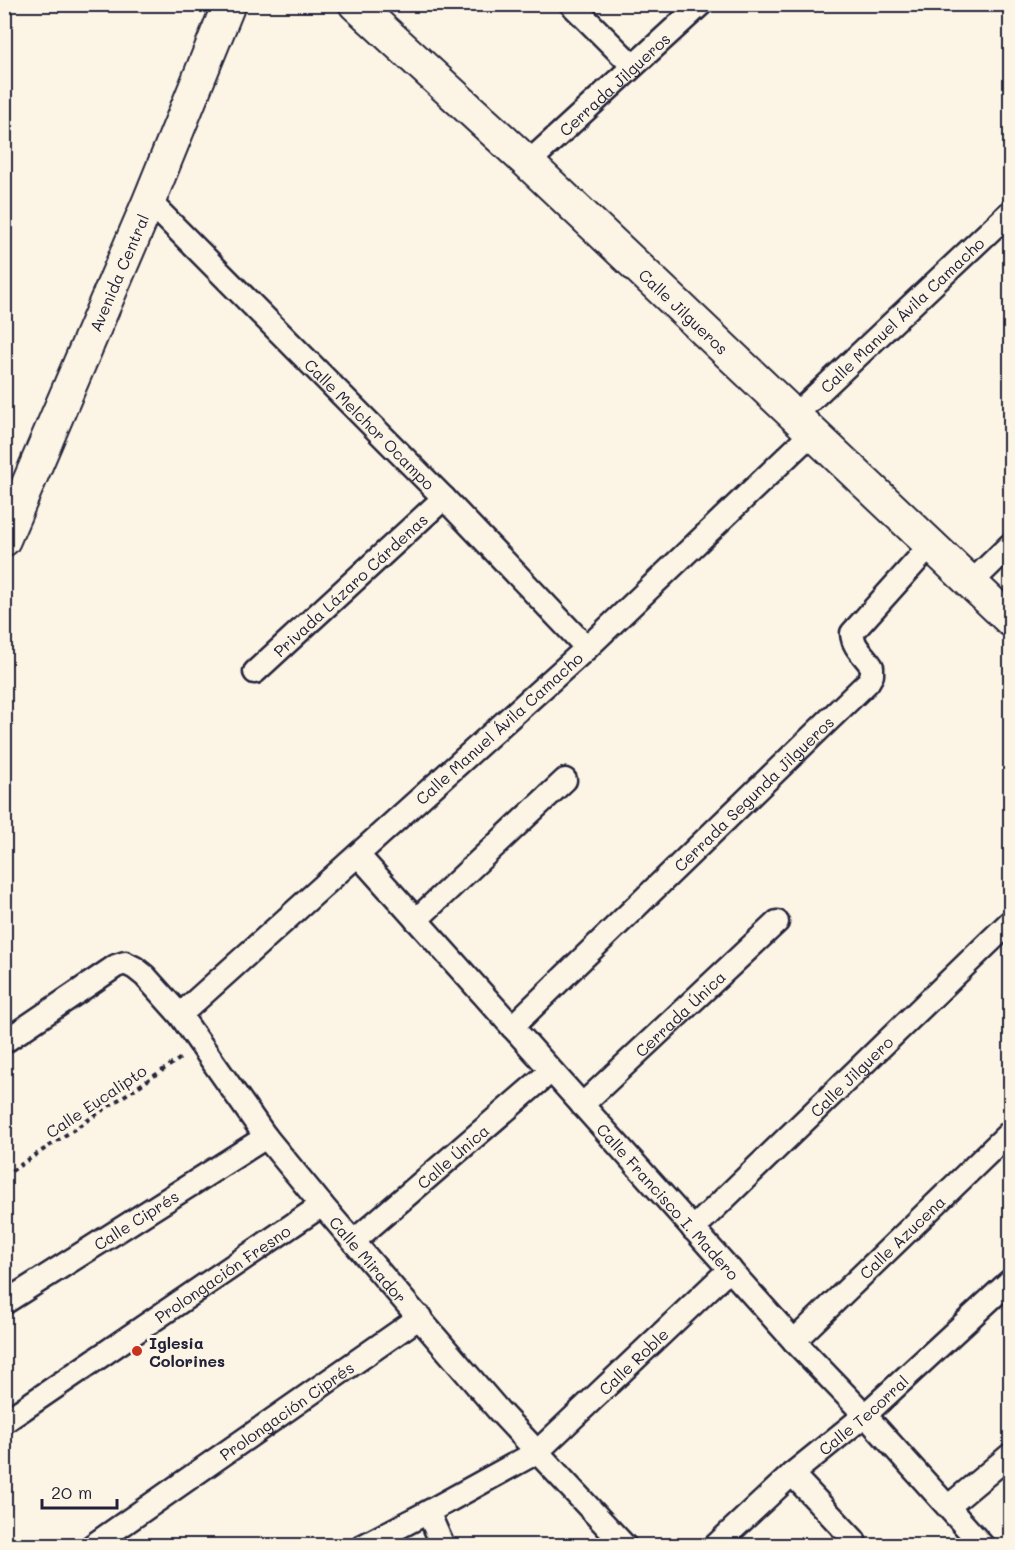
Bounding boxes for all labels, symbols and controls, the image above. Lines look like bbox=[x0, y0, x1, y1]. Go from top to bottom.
street label: Cerrada Jilgueros bbox=[554, 27, 674, 140]
street label: Avenida Central bbox=[84, 210, 153, 335]
street label: Calle Manuel Ávila Camacho bbox=[815, 232, 988, 397]
street label: Calle Jilgueros bbox=[635, 264, 733, 358]
street label: Calle Melchor Ocampo bbox=[301, 354, 440, 494]
street label: Privada Lázaro Cárdenas bbox=[268, 508, 432, 661]
street label: Calle Manuel Ávila Camacho bbox=[411, 647, 587, 809]
street label: Cerrada Segunda Jilgueros bbox=[669, 711, 838, 875]
street label: Cerrada Única bbox=[630, 966, 729, 1061]
street label: Calle Jilguero bbox=[805, 1031, 897, 1121]
street label: Calle Eucalipto bbox=[42, 1060, 150, 1142]
street label: Calle Francisco I. Madero bbox=[593, 1118, 744, 1284]
street label: Calle Única bbox=[412, 1119, 493, 1193]
street label: Calle Ciprés bbox=[89, 1185, 182, 1254]
street label: Calle Azucena bbox=[854, 1190, 949, 1283]
street label: Calle Mirador bbox=[325, 1211, 412, 1307]
street label: Prolongación Fresno bbox=[150, 1219, 294, 1327]
street label: Calle Roble bbox=[594, 1323, 672, 1399]
place label: Iglesia Colorines bbox=[149, 1332, 225, 1371]
marker: Iglesia Colorines bbox=[130, 1344, 144, 1358]
street label: Prolongación Ciprés bbox=[215, 1356, 358, 1464]
street label: Calle Tecorral bbox=[814, 1370, 912, 1459]
scale bar bbox=[42, 1472, 117, 1510]
text: 20 m bbox=[51, 1480, 92, 1504]

